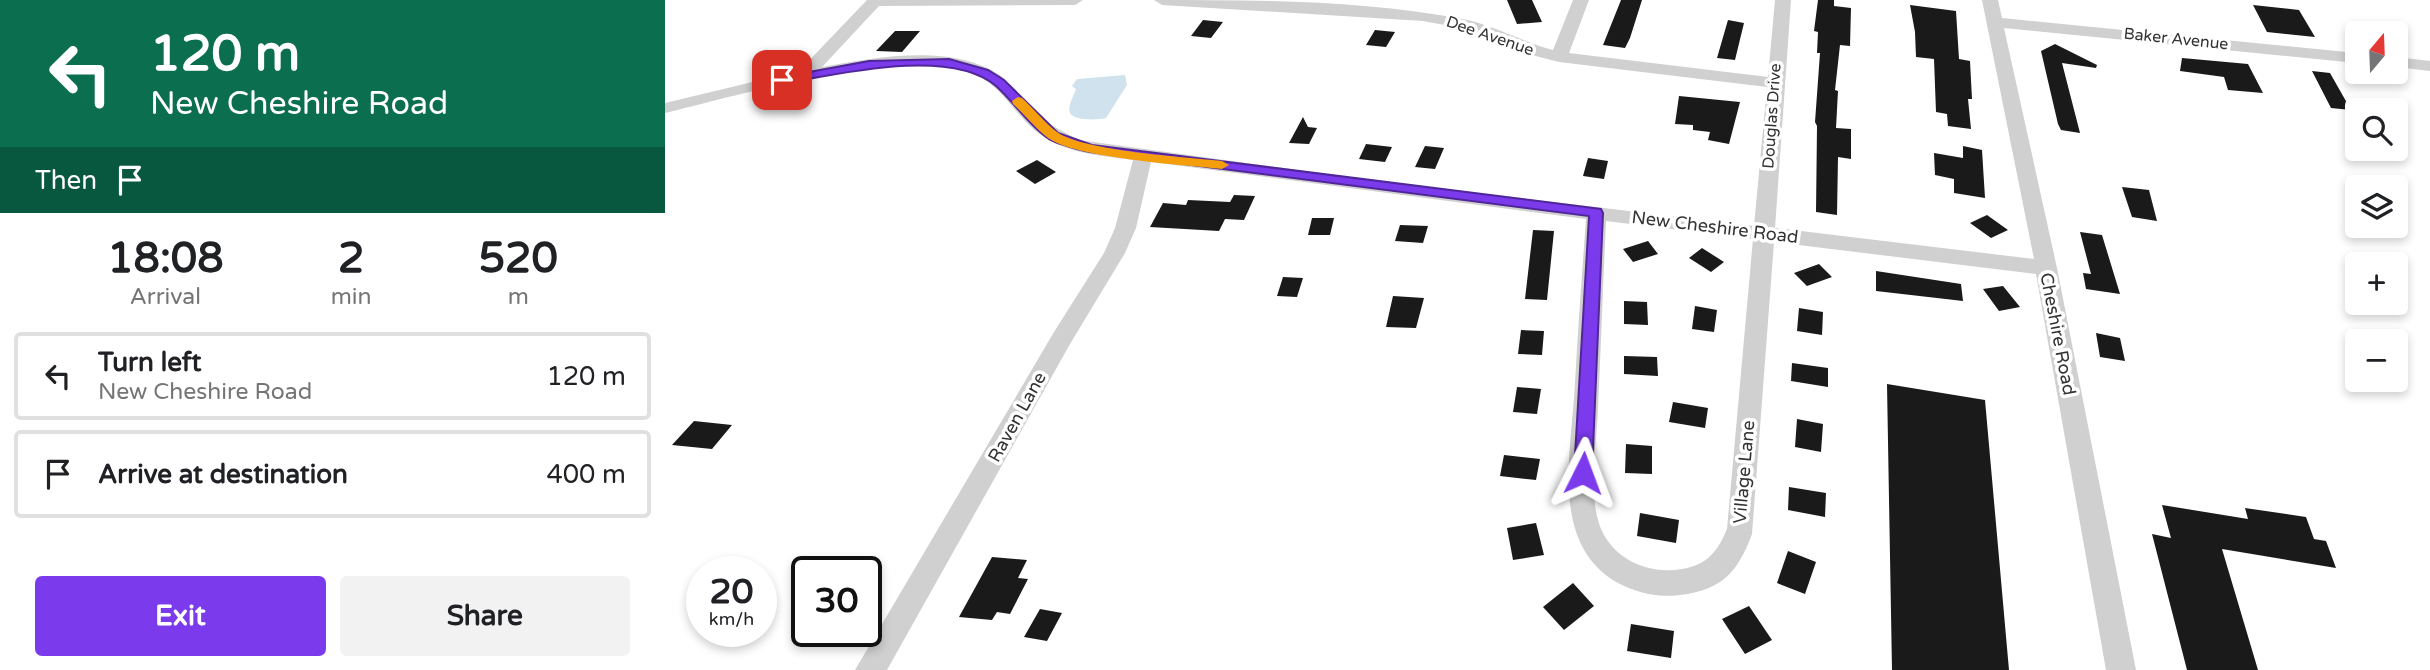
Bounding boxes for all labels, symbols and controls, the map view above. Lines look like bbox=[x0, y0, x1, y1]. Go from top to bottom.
street label: Dee Avenue bbox=[1444, 12, 1536, 60]
north arrow bbox=[2345, 21, 2408, 84]
map controls bbox=[2345, 21, 2408, 392]
street label: Baker Avenue bbox=[2123, 24, 2229, 54]
text: 120 m bbox=[150, 25, 300, 84]
icon: left bbox=[35, 28, 126, 119]
pin bbox=[752, 50, 812, 110]
icon: arrive bbox=[763, 61, 801, 99]
street label: Douglas Drive bbox=[1758, 63, 1786, 169]
text: New Cheshire Road bbox=[150, 85, 448, 123]
button: search bbox=[2345, 98, 2408, 161]
icon: arrive bbox=[111, 161, 149, 199]
text: Then bbox=[35, 165, 97, 196]
button: layers bbox=[2345, 175, 2408, 238]
street label: New Cheshire Road bbox=[1630, 206, 1800, 248]
text: 18:08 bbox=[107, 233, 224, 284]
text: 2 bbox=[338, 233, 364, 284]
text: 520 bbox=[479, 233, 558, 284]
button: + bbox=[2345, 252, 2408, 315]
street label: Cheshire Road bbox=[2035, 271, 2081, 397]
text: Arrival bbox=[130, 283, 201, 311]
text: min bbox=[331, 283, 372, 311]
text: m bbox=[508, 283, 529, 311]
button: − bbox=[2345, 329, 2408, 392]
text: Turn left bbox=[98, 347, 201, 378]
icon: left bbox=[39, 357, 77, 395]
text: 120 m bbox=[546, 361, 626, 392]
street label: Raven Lane bbox=[983, 368, 1051, 466]
text: New Cheshire Road bbox=[98, 378, 312, 406]
street label: Village Lane bbox=[1729, 419, 1759, 525]
position arrow bbox=[1546, 436, 1620, 510]
icon: arrive bbox=[39, 455, 77, 493]
text: Arrive at destination bbox=[98, 459, 348, 490]
text: 400 m bbox=[546, 459, 626, 490]
speed limit sign: 30 bbox=[791, 556, 882, 647]
text: 20 bbox=[710, 571, 753, 613]
button: Exit bbox=[35, 576, 326, 656]
button: Share bbox=[340, 576, 630, 656]
text: km/h bbox=[709, 608, 754, 630]

